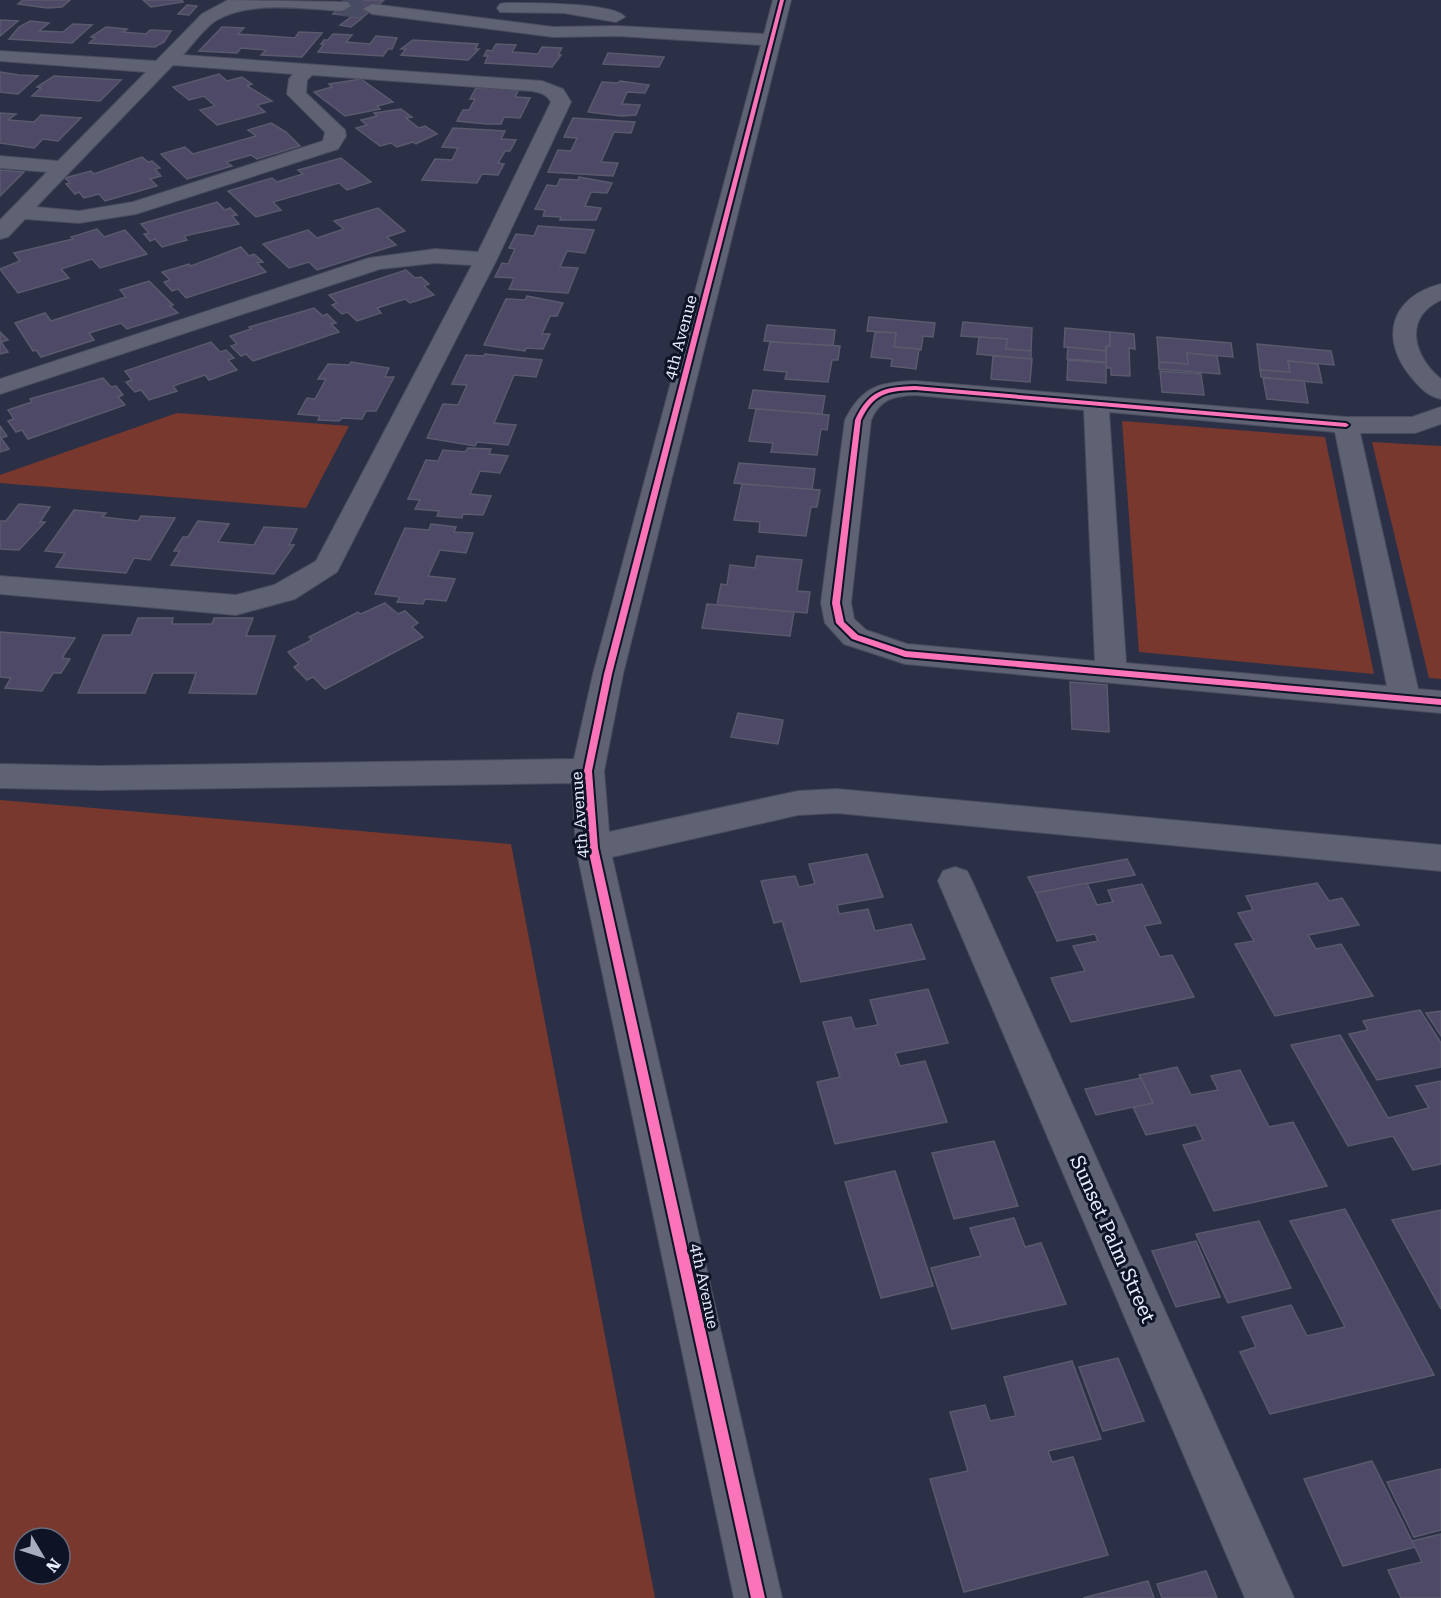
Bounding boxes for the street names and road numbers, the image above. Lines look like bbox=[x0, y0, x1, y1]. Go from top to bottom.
street label: 4th Avenue bbox=[660, 293, 701, 381]
street label: 4th Avenue bbox=[567, 771, 592, 859]
street label: Sunset Palm Street bbox=[1065, 1152, 1161, 1327]
street label: 4th Avenue bbox=[686, 1242, 723, 1331]

